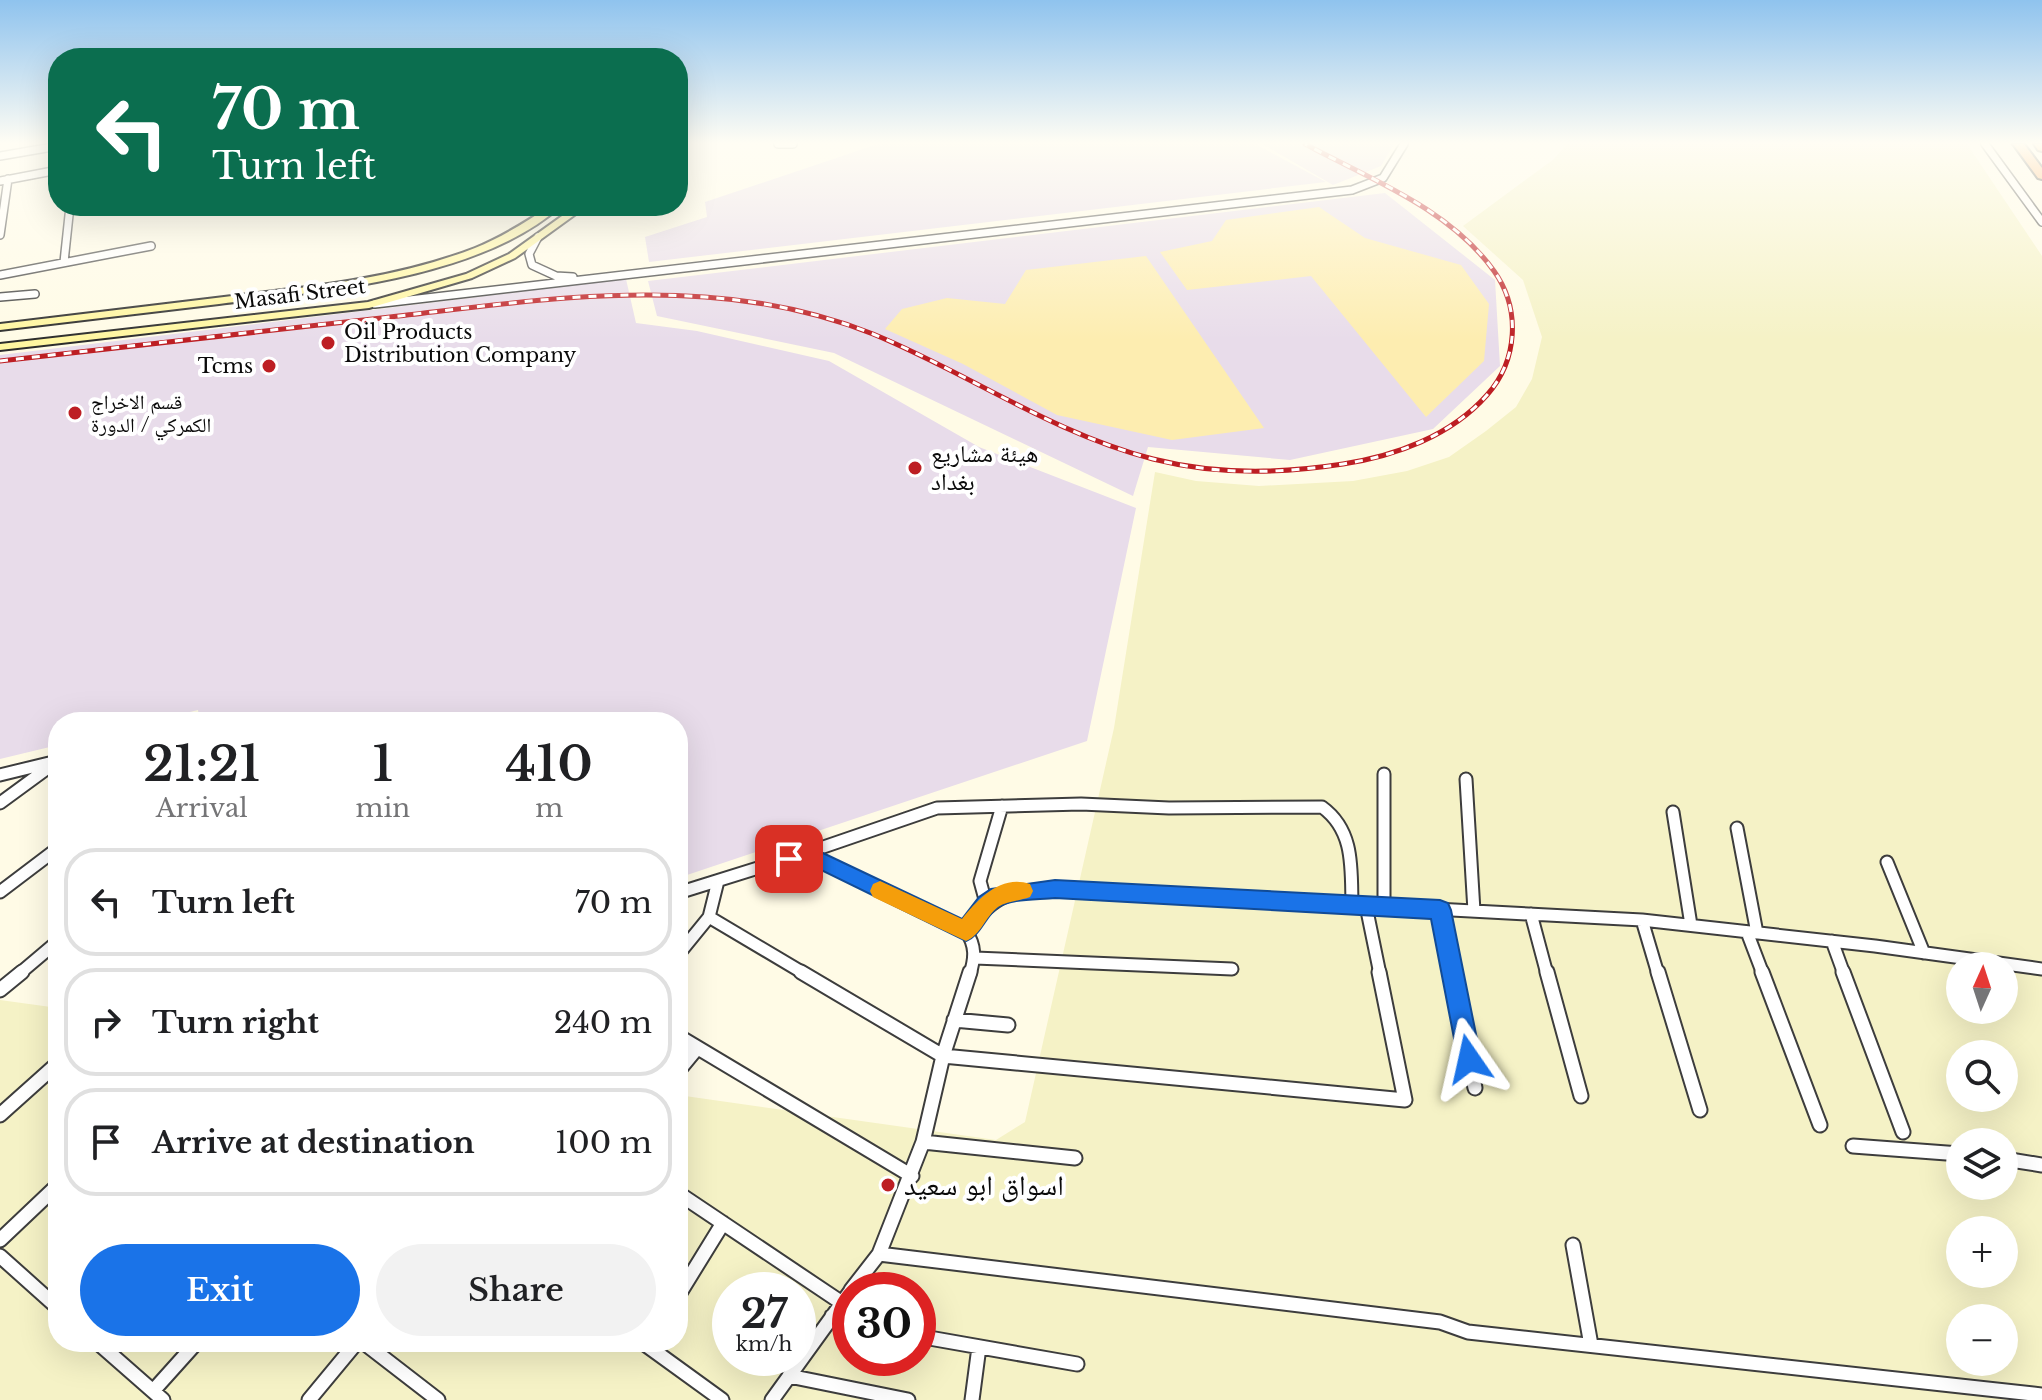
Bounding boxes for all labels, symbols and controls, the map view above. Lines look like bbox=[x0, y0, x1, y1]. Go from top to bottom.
text: 70 m bbox=[212, 75, 360, 144]
icon: left bbox=[80, 80, 184, 184]
text: Turn left bbox=[212, 144, 376, 189]
street label: Masafi Street bbox=[233, 274, 367, 314]
place label: Oil Products Distribution Company bbox=[344, 320, 577, 367]
marker: Oil Products Distribution Company bbox=[319, 334, 337, 352]
place label: Tcms bbox=[198, 354, 253, 378]
marker: Tcms bbox=[260, 357, 278, 375]
place label: قسم الاخراج الكمركي / الدورة bbox=[91, 390, 211, 441]
marker: قسم الاخراج الكمركي / الدورة bbox=[66, 404, 84, 422]
place label: هيئة مشاريع بغداد bbox=[931, 439, 1038, 496]
marker: هيئة مشاريع بغداد bbox=[906, 459, 924, 477]
text: 21:21 bbox=[143, 734, 260, 794]
text: 1 bbox=[372, 734, 393, 794]
text: 410 bbox=[505, 734, 593, 794]
text: Arrival bbox=[156, 792, 248, 824]
text: min bbox=[356, 792, 410, 824]
text: m bbox=[535, 792, 563, 824]
pin bbox=[755, 825, 823, 893]
icon: arrive bbox=[767, 837, 811, 881]
icon: left bbox=[84, 880, 128, 924]
text: Turn left bbox=[152, 884, 295, 921]
text: 70 m bbox=[575, 884, 652, 921]
north arrow bbox=[1946, 952, 2018, 1024]
map controls bbox=[1946, 952, 2018, 1376]
icon: right bbox=[84, 1000, 128, 1044]
text: Turn right bbox=[152, 1004, 319, 1041]
text: 240 m bbox=[554, 1004, 652, 1041]
position arrow bbox=[1427, 1017, 1511, 1101]
button: search bbox=[1946, 1040, 2018, 1112]
icon: arrive bbox=[84, 1120, 128, 1164]
text: Arrive at destination bbox=[152, 1124, 475, 1161]
text: 100 m bbox=[555, 1124, 652, 1161]
button: layers bbox=[1946, 1128, 2018, 1200]
place label: اسواق ابو سعيد bbox=[904, 1168, 1064, 1203]
marker: اسواق ابو سعيد bbox=[879, 1176, 897, 1194]
button: + bbox=[1946, 1216, 2018, 1288]
button: Exit bbox=[80, 1244, 360, 1336]
button: Share bbox=[376, 1244, 656, 1336]
speed limit sign: 30 bbox=[832, 1272, 936, 1376]
text: 27 bbox=[741, 1289, 787, 1339]
button: − bbox=[1946, 1304, 2018, 1376]
text: km/h bbox=[736, 1332, 792, 1356]

